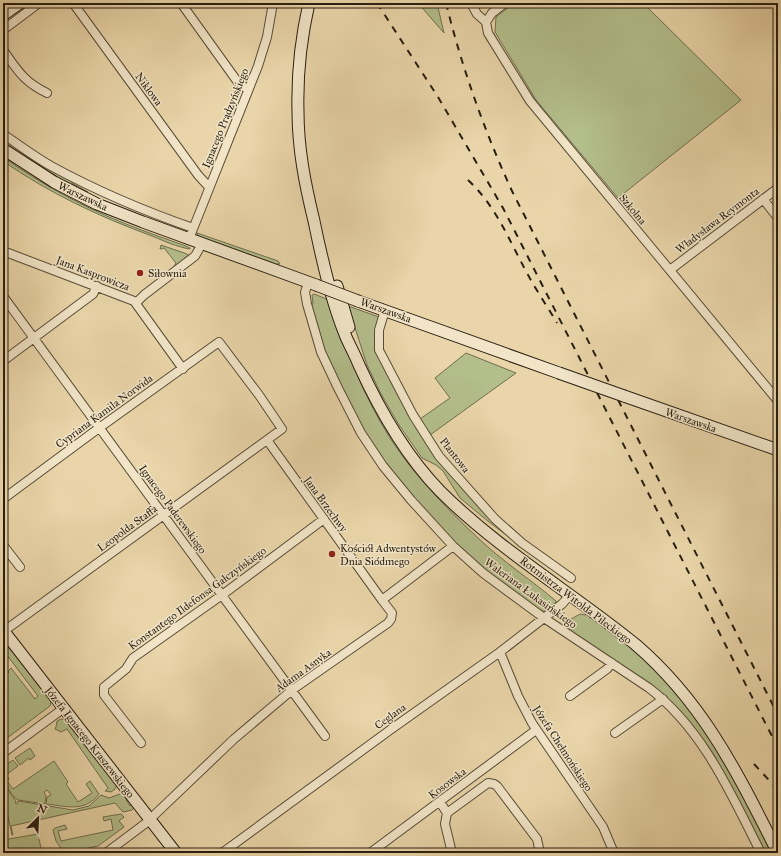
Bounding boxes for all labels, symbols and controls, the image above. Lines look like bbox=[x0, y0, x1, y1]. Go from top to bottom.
street label: Ignacego Prądzyńskiego bbox=[199, 66, 252, 170]
street label: Niklowa bbox=[132, 70, 165, 109]
street label: Warszawska bbox=[56, 179, 110, 214]
street label: Władysława Reymonta bbox=[673, 185, 762, 256]
street label: Szkolna bbox=[616, 192, 649, 227]
street label: Jana Kasprowicza bbox=[53, 253, 132, 295]
place label: Siłownia bbox=[148, 267, 187, 280]
marker: Siłownia bbox=[135, 268, 145, 278]
street label: Warszawska bbox=[359, 295, 413, 326]
street label: Cypriana Kamila Norwida bbox=[53, 372, 156, 451]
street label: Warszawska bbox=[664, 406, 718, 435]
street label: Plantowa bbox=[437, 435, 473, 476]
street label: Ignacego Paderewskiego bbox=[136, 462, 209, 557]
street label: Jana Brzechwy bbox=[300, 473, 351, 536]
street label: Leopolda Staffa bbox=[95, 502, 160, 555]
place label: Kościół Adwentystów Dnia Siódmego bbox=[340, 542, 437, 568]
street label: Konstantego Ildefonsa Gałczyńskiego bbox=[126, 544, 269, 653]
marker: Kościół Adwentystów Dnia Siódmego bbox=[327, 549, 337, 559]
street label: Rotmistrza Witolda Pileckiego bbox=[517, 554, 635, 647]
street label: Waleriana Łukasińskiego bbox=[482, 556, 580, 631]
street label: Adama Asnyka bbox=[272, 646, 334, 696]
street label: Józefa Ignacego Kraszewskiego bbox=[41, 683, 137, 802]
street label: Ceglana bbox=[372, 701, 409, 732]
street label: Józefa Chełmońskiego bbox=[529, 702, 595, 794]
street label: Kosowska bbox=[426, 765, 469, 802]
north arrow bbox=[18, 798, 58, 838]
text: N bbox=[35, 801, 49, 817]

